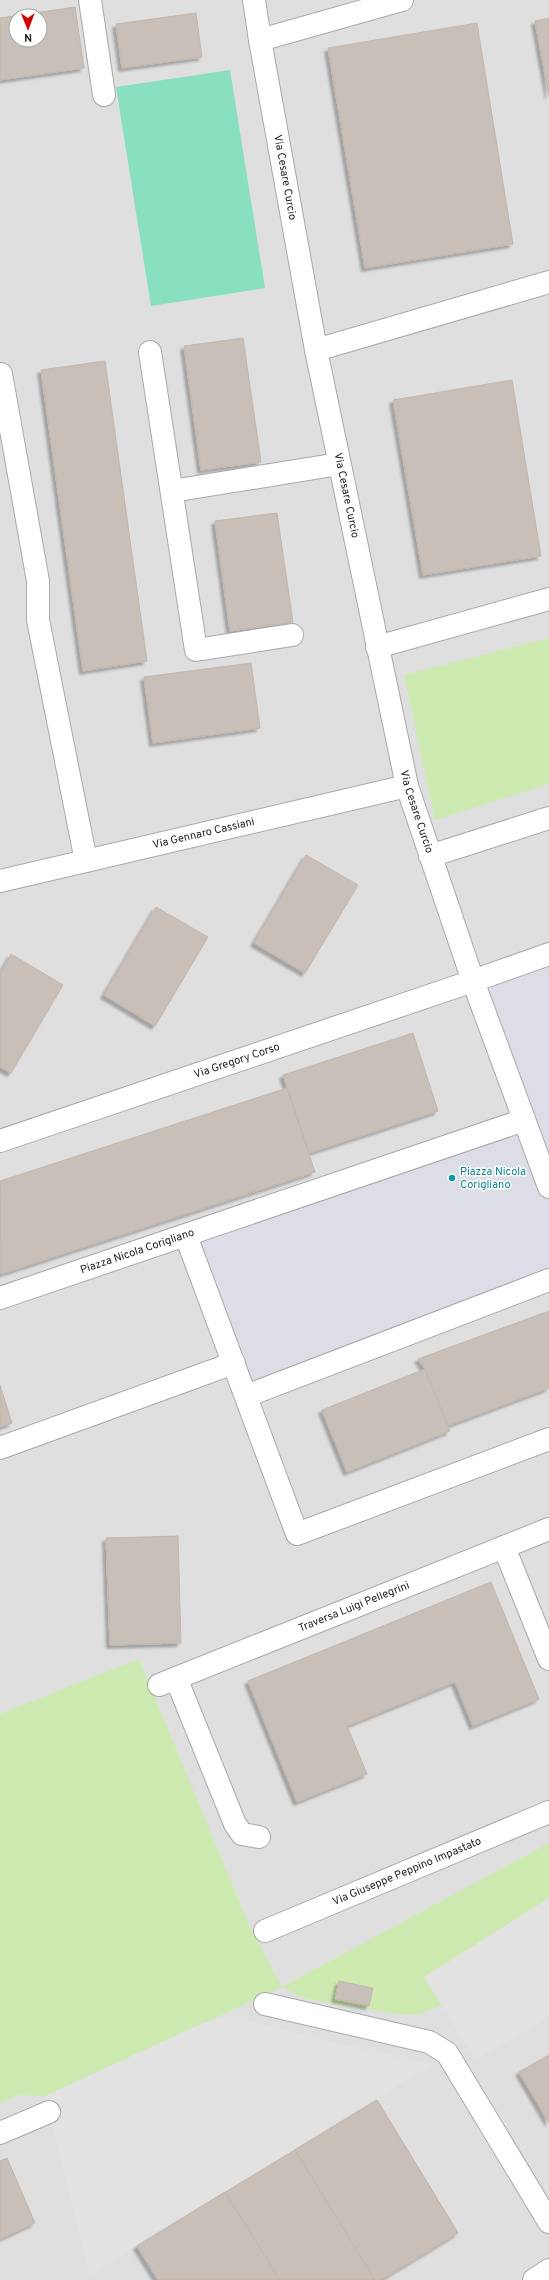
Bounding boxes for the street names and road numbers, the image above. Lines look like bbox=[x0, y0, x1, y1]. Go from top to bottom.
street label: Via Cesare Curcio bbox=[270, 133, 299, 221]
street label: Via Cesare Curcio bbox=[331, 451, 362, 539]
street label: Via Cesare Curcio bbox=[397, 769, 436, 855]
street label: Via Gennaro Cassiani bbox=[151, 815, 256, 852]
street label: Via Gregory Corso bbox=[192, 1040, 282, 1082]
street label: Piazza Nicola Corigliano bbox=[79, 1226, 196, 1277]
street label: Traversa Luigi Pellegrini bbox=[296, 1579, 412, 1635]
street label: Via Giuseppe Peppino Impastato bbox=[330, 1834, 484, 1909]

